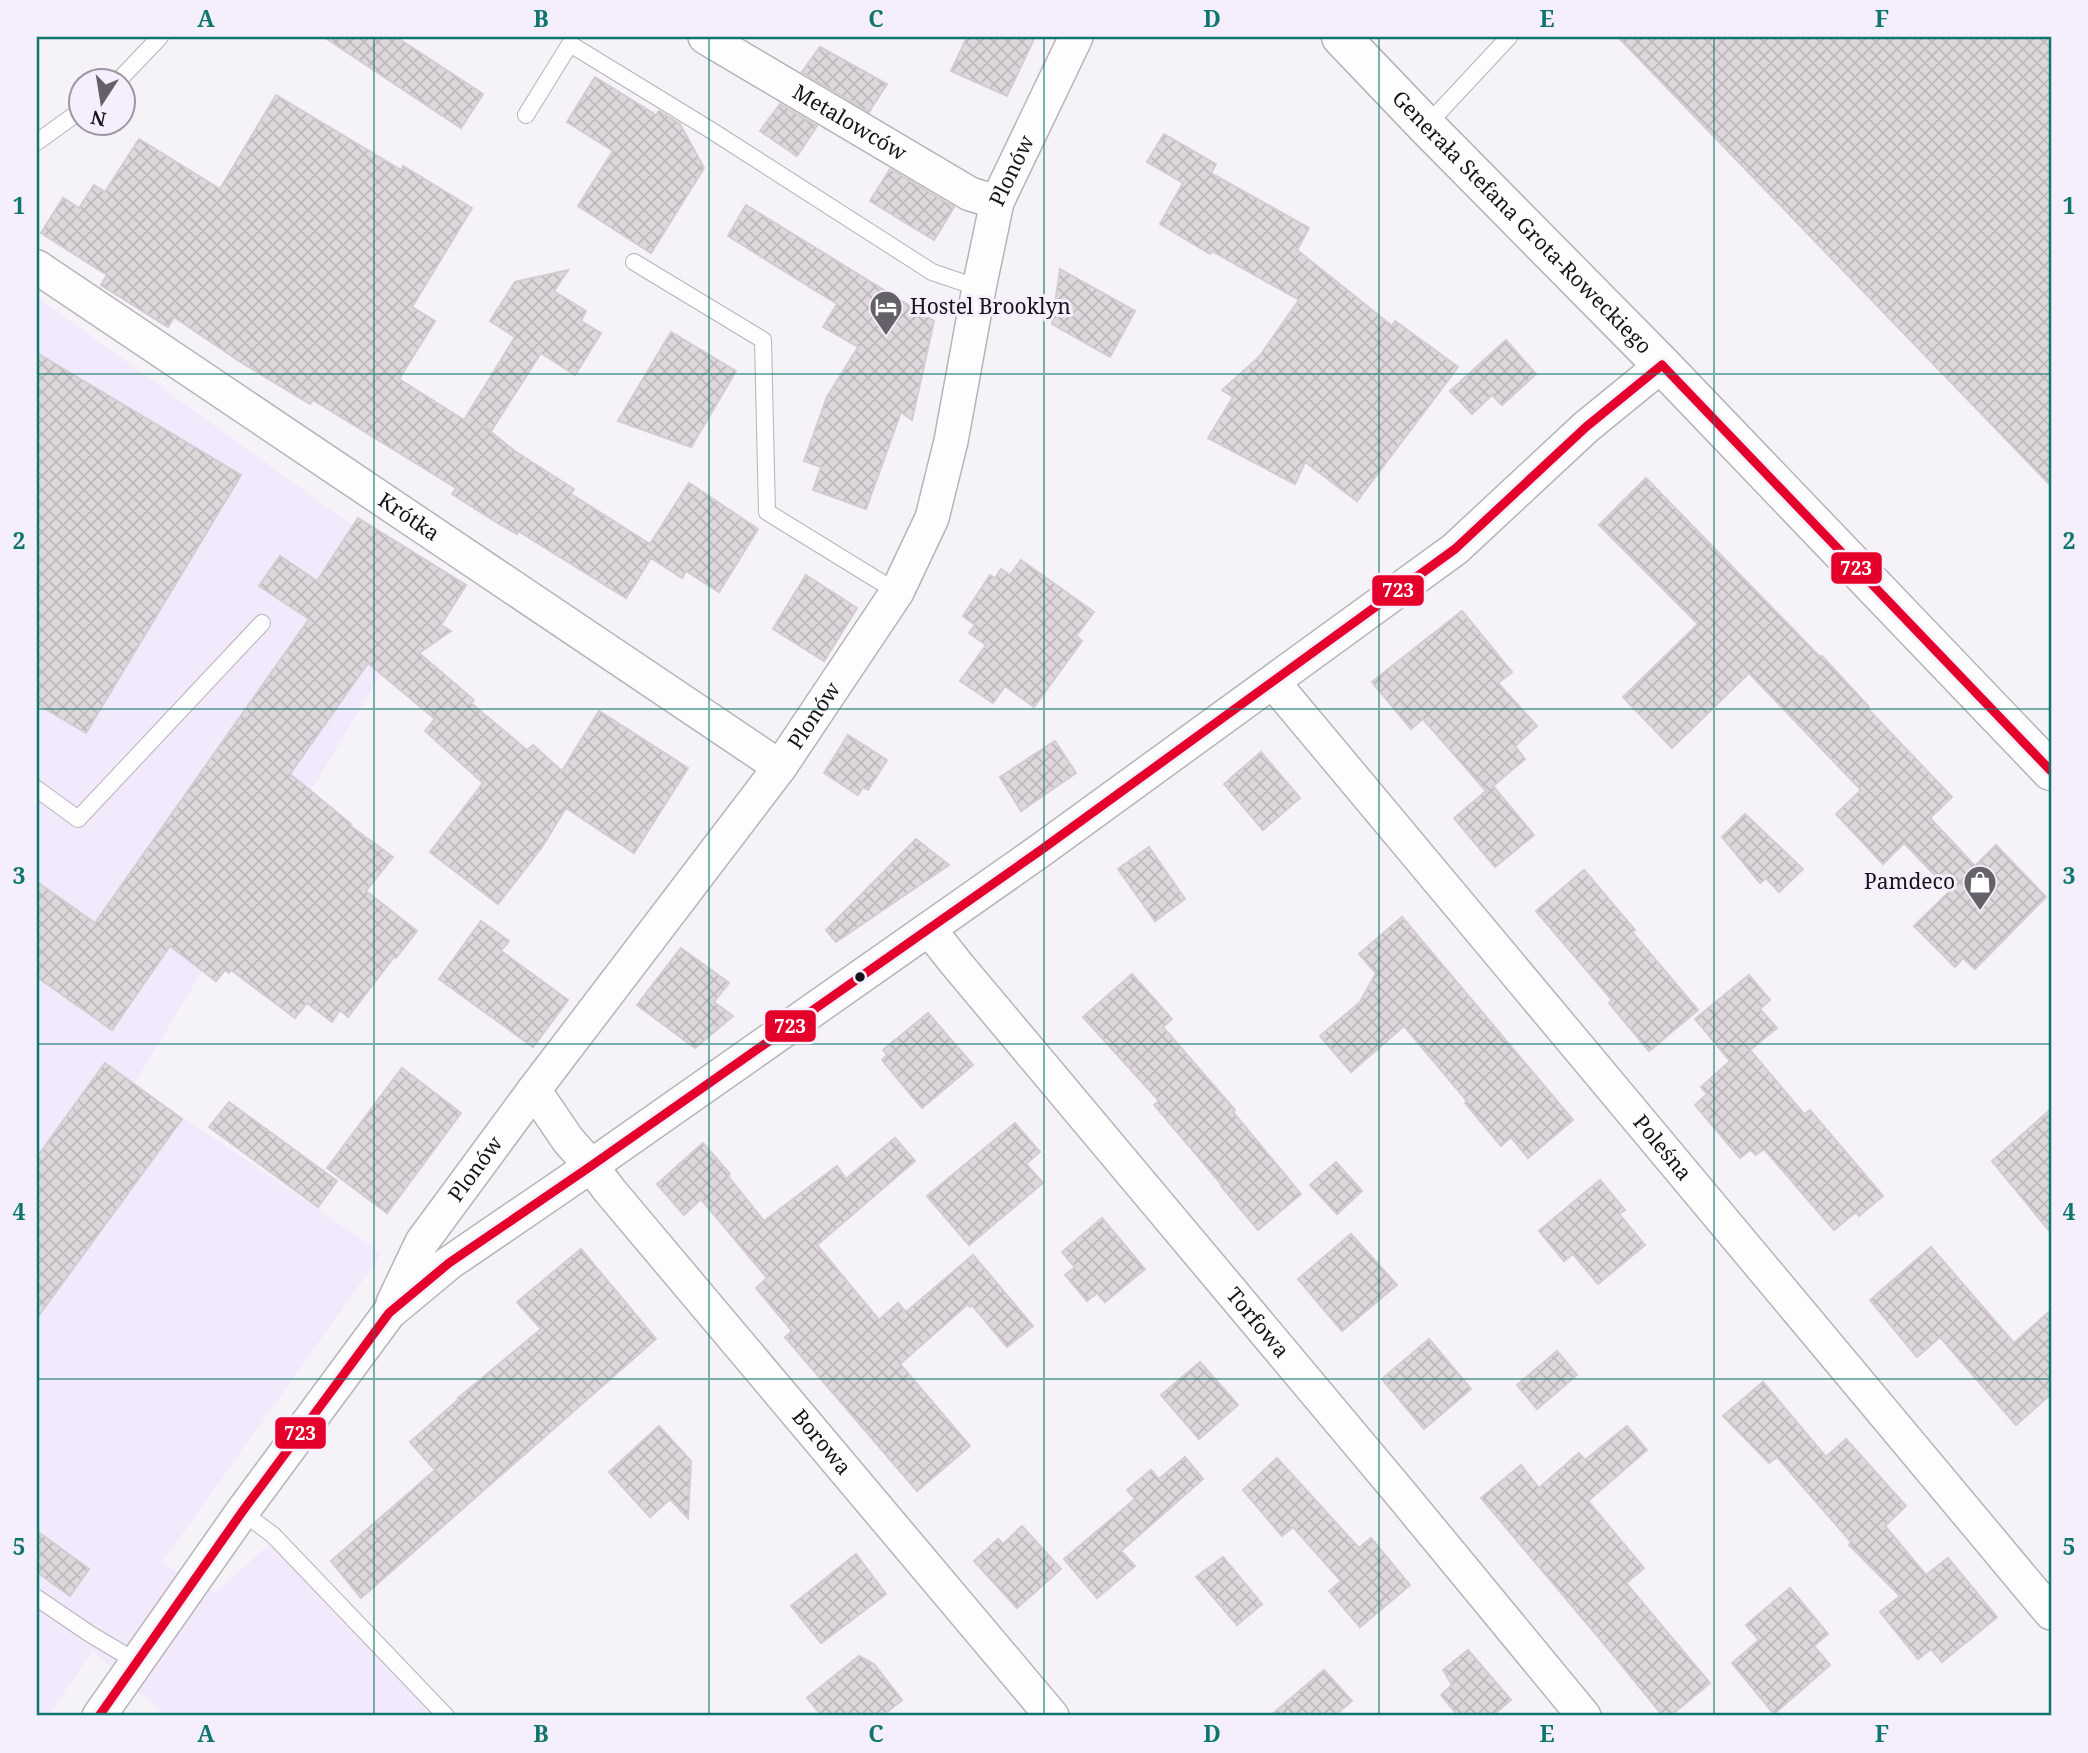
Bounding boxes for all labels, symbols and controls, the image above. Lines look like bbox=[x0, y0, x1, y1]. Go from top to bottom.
text: A bbox=[197, 2, 215, 34]
text: B bbox=[533, 2, 549, 34]
text: C bbox=[868, 2, 884, 34]
text: D bbox=[1203, 2, 1221, 34]
text: E bbox=[1539, 2, 1555, 34]
text: F bbox=[1875, 2, 1889, 34]
north arrow bbox=[66, 66, 136, 136]
street label: Metalowców bbox=[788, 77, 913, 167]
street label: Generała Stefana Grota-Roweckiego bbox=[1386, 84, 1658, 360]
text: N bbox=[88, 104, 108, 133]
street label: Plonów bbox=[982, 130, 1040, 210]
text: 1 bbox=[13, 189, 26, 221]
text: 1 bbox=[2063, 189, 2076, 221]
hotel icon: Hostel Brooklyn bbox=[867, 288, 905, 337]
place label: Hostel Brooklyn bbox=[910, 292, 1071, 320]
street label: Krótka bbox=[373, 486, 445, 547]
text: 2 bbox=[13, 524, 26, 556]
text: 2 bbox=[2063, 524, 2076, 556]
line badge: 723 bbox=[1830, 551, 1883, 585]
text: 723 bbox=[1840, 555, 1872, 581]
line badge: 723 bbox=[1371, 574, 1425, 607]
text: 723 bbox=[1382, 577, 1414, 603]
street label: Plonów bbox=[781, 675, 846, 754]
text: 3 bbox=[13, 859, 26, 891]
text: 3 bbox=[2063, 859, 2076, 891]
shop icon: Pamdeco bbox=[1961, 863, 1999, 912]
place label: Pamdeco bbox=[1864, 867, 1955, 895]
unlabelled marker bbox=[853, 970, 867, 984]
line badge: 723 bbox=[764, 1009, 817, 1043]
text: 723 bbox=[774, 1013, 806, 1039]
street label: Poleśna bbox=[1627, 1108, 1699, 1186]
street label: Plonów bbox=[441, 1129, 509, 1207]
text: 4 bbox=[13, 1195, 26, 1227]
text: 4 bbox=[2063, 1195, 2076, 1227]
street label: Torfowa bbox=[1221, 1281, 1296, 1363]
street label: Borowa bbox=[787, 1403, 858, 1480]
line badge: 723 bbox=[274, 1416, 327, 1450]
text: 723 bbox=[284, 1420, 316, 1446]
text: 5 bbox=[13, 1530, 26, 1562]
text: 5 bbox=[2063, 1530, 2076, 1562]
text: A bbox=[197, 1717, 215, 1749]
text: B bbox=[533, 1717, 549, 1749]
text: C bbox=[868, 1717, 884, 1749]
text: D bbox=[1203, 1717, 1221, 1749]
text: E bbox=[1539, 1717, 1555, 1749]
text: F bbox=[1875, 1717, 1889, 1749]

